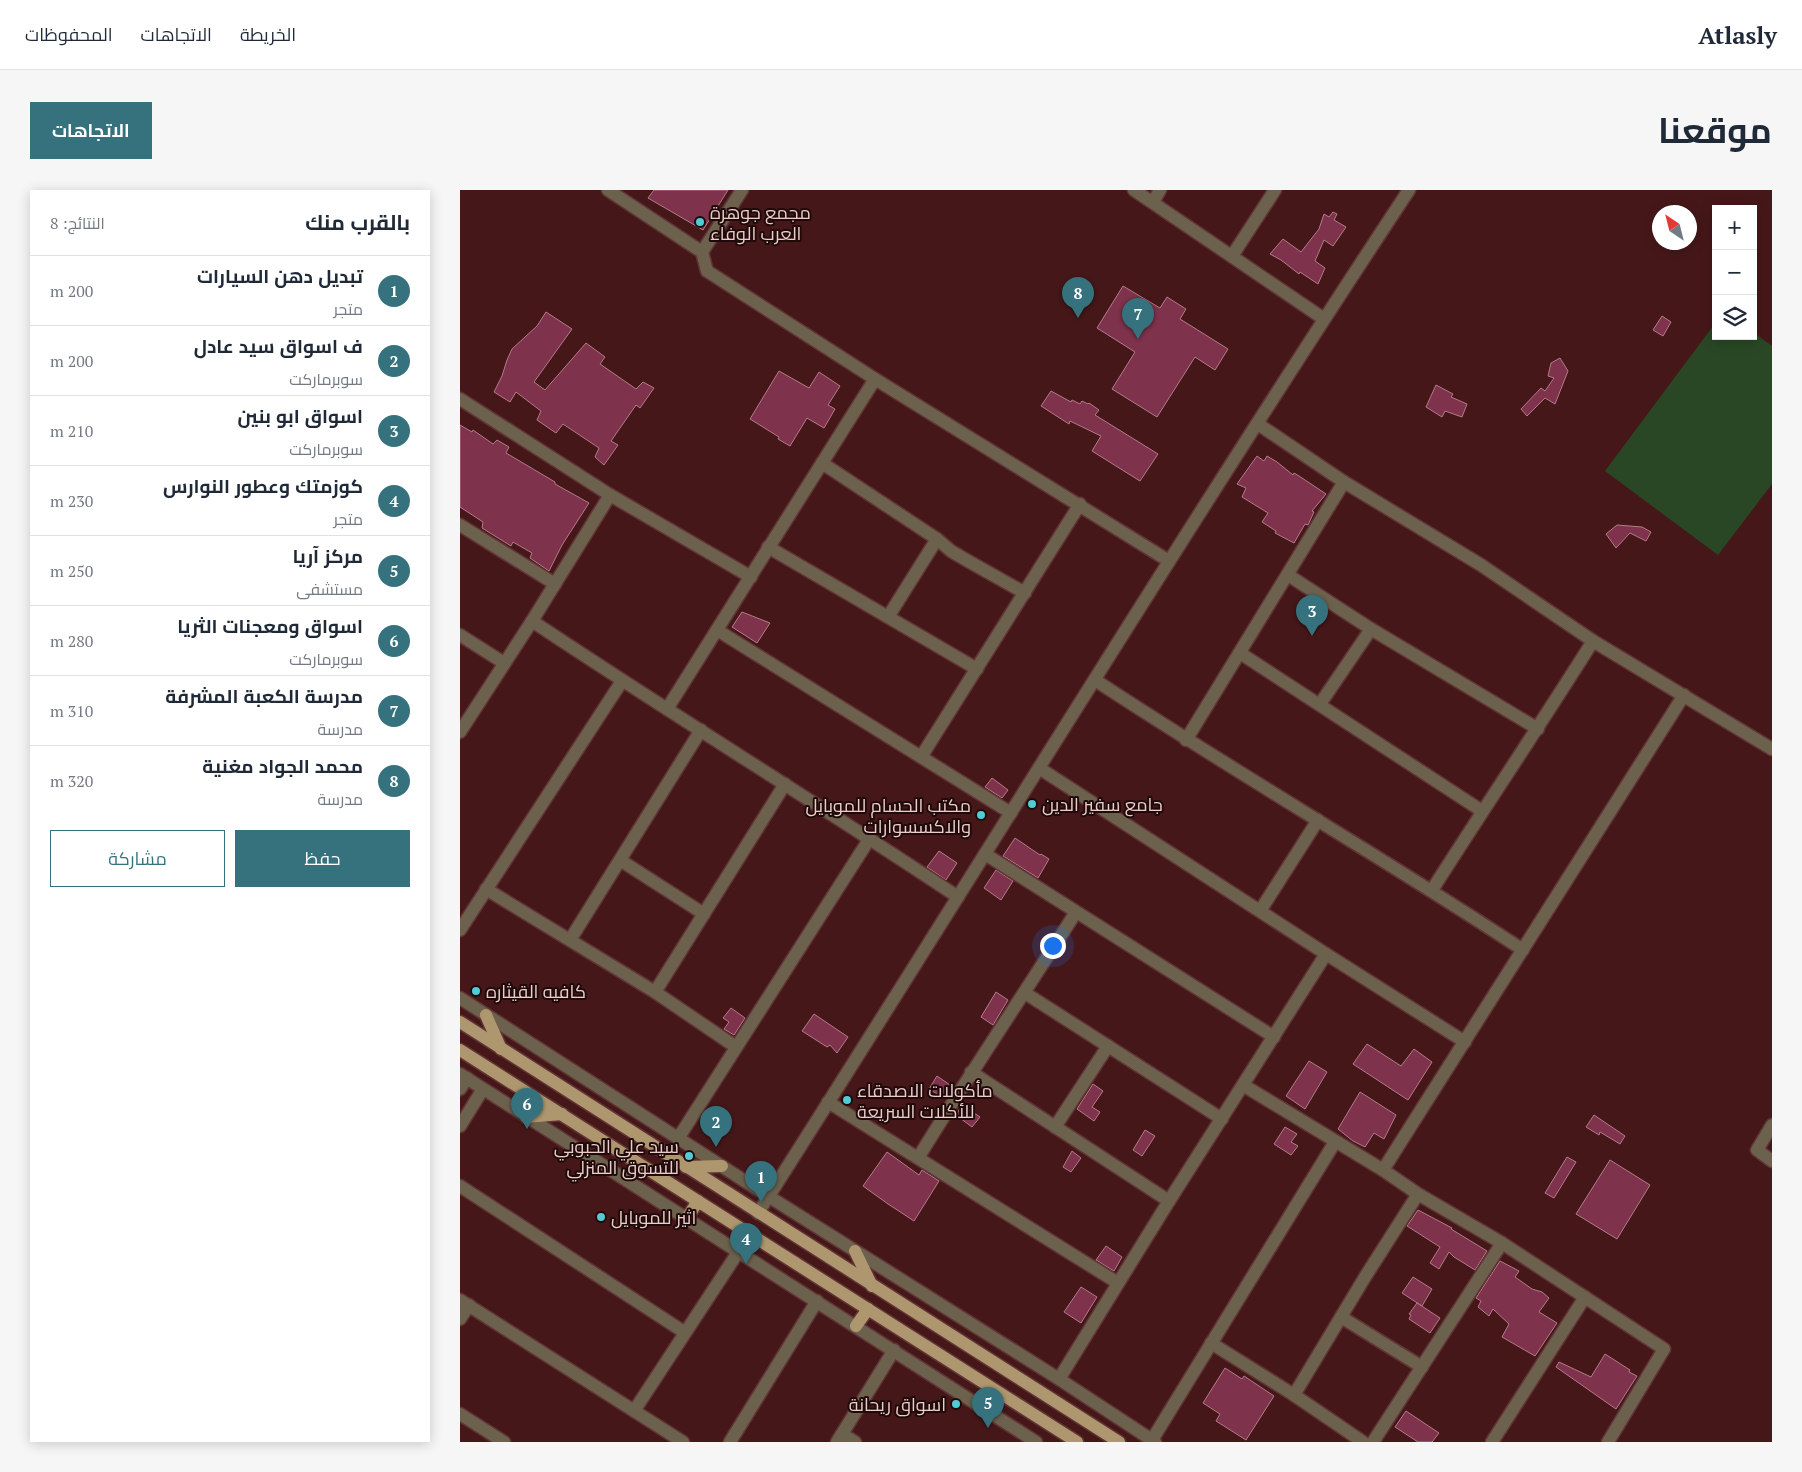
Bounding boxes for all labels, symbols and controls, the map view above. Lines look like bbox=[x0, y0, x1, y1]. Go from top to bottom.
text: Atlasly bbox=[1698, 19, 1777, 51]
text: المحفوظات bbox=[25, 22, 113, 46]
text: الاتجاهات bbox=[141, 22, 212, 46]
text: الخريطة bbox=[240, 22, 296, 46]
button: الاتجاهات bbox=[30, 102, 152, 159]
text: موقعنا bbox=[1658, 107, 1772, 153]
place label: مجمع جوهرة العرب الوفاء bbox=[710, 200, 811, 245]
north arrow bbox=[1652, 205, 1697, 250]
map controls bbox=[1712, 205, 1757, 340]
button: + bbox=[1712, 205, 1757, 250]
text: بالقرب منك bbox=[305, 208, 410, 236]
text: النتائج: 8 bbox=[50, 212, 105, 234]
marker: مجمع جوهرة العرب الوفاء bbox=[694, 216, 706, 228]
button: − bbox=[1712, 250, 1757, 295]
text: تبديل دهن السيارات bbox=[197, 263, 363, 288]
pin: 8 bbox=[1062, 277, 1094, 318]
text: 200 m bbox=[50, 280, 93, 302]
text: 1 bbox=[389, 280, 399, 302]
button: layers bbox=[1712, 295, 1757, 340]
text: متجر bbox=[334, 298, 363, 320]
pin: 7 bbox=[1122, 298, 1154, 339]
text: ف اسواق سيد عادل bbox=[194, 333, 363, 358]
text: 200 m bbox=[50, 350, 93, 372]
text: 2 bbox=[389, 350, 399, 372]
text: سوبرماركت bbox=[289, 368, 363, 390]
text: اسواق ابو بنين bbox=[238, 403, 363, 428]
text: 210 m bbox=[50, 420, 93, 442]
text: 3 bbox=[389, 420, 399, 442]
text: سوبرماركت bbox=[289, 438, 363, 460]
text: كوزمتك وعطور النوارس bbox=[163, 473, 363, 498]
text: 230 m bbox=[50, 490, 93, 512]
text: 4 bbox=[389, 490, 399, 512]
text: متجر bbox=[334, 508, 363, 530]
text: مركز آريا bbox=[292, 543, 363, 568]
text: 250 m bbox=[50, 560, 93, 582]
text: 5 bbox=[389, 560, 399, 582]
text: مستشفى bbox=[296, 578, 363, 600]
pin: 3 bbox=[1296, 595, 1328, 636]
text: اسواق ومعجنات الثريا bbox=[177, 613, 363, 638]
text: 280 m bbox=[50, 630, 93, 652]
text: 6 bbox=[389, 630, 399, 652]
text: سوبرماركت bbox=[289, 648, 363, 670]
text: مدرسة الكعبة المشرفة bbox=[165, 683, 363, 708]
text: 310 m bbox=[50, 700, 93, 722]
text: 7 bbox=[389, 700, 399, 722]
text: مدرسة bbox=[317, 718, 363, 740]
text: محمد الجواد مغنية bbox=[202, 753, 363, 778]
text: 320 m bbox=[50, 770, 93, 792]
text: 8 bbox=[389, 770, 399, 792]
text: مدرسة bbox=[317, 788, 363, 810]
place label: جامع سفير الدين bbox=[1042, 792, 1163, 817]
place label: مكتب الحسام للموبايل والاكسسوارات bbox=[806, 793, 971, 838]
marker: جامع سفير الدين bbox=[1026, 798, 1038, 810]
marker: مكتب الحسام للموبايل والاكسسوارات bbox=[975, 809, 987, 821]
button: مشاركة bbox=[50, 830, 225, 887]
button: حفظ bbox=[235, 830, 410, 887]
your location bbox=[1040, 933, 1066, 959]
place label: كافيه القيثاره bbox=[486, 979, 586, 1003]
marker: كافيه القيثاره bbox=[470, 985, 482, 997]
place label: مأكولات الاصدقاء للأكلات السريعة bbox=[857, 1078, 993, 1123]
pin: 6 bbox=[511, 1088, 543, 1129]
marker: مأكولات الاصدقاء للأكلات السريعة bbox=[841, 1094, 853, 1106]
pin: 2 bbox=[700, 1106, 732, 1147]
place label: سيد علي الحبوبي للتسوق المنزلي bbox=[554, 1134, 679, 1182]
marker: سيد علي الحبوبي للتسوق المنزلي bbox=[683, 1150, 695, 1162]
pin: 1 bbox=[745, 1161, 777, 1202]
place label: اثير للموبايل bbox=[611, 1205, 696, 1229]
marker: اثير للموبايل bbox=[595, 1211, 607, 1223]
pin: 4 bbox=[730, 1223, 762, 1264]
pin: 5 bbox=[972, 1387, 1004, 1428]
place label: اسواق ريحانة bbox=[849, 1392, 946, 1417]
marker: اسواق ريحانة bbox=[950, 1398, 962, 1410]

